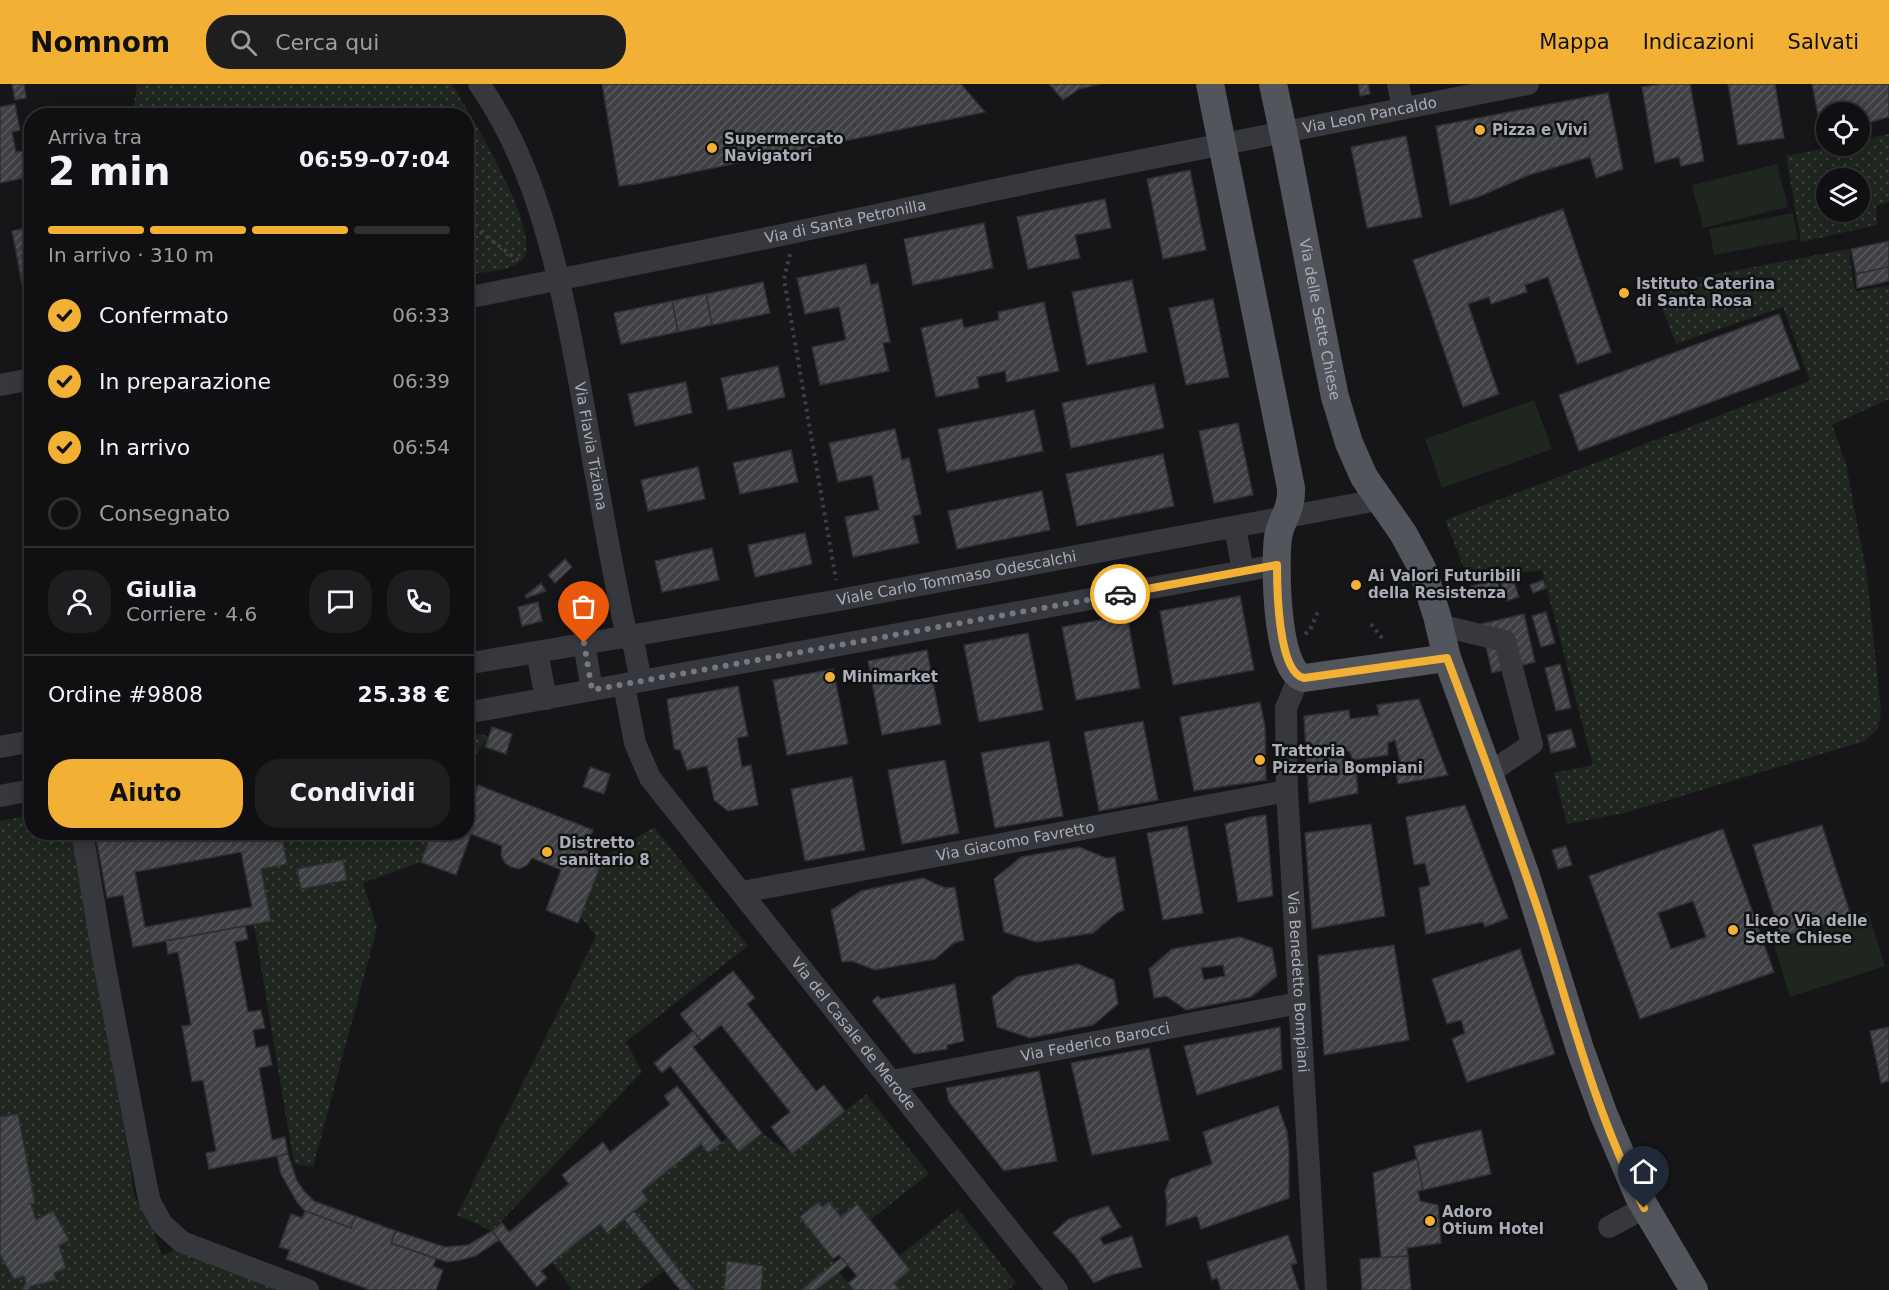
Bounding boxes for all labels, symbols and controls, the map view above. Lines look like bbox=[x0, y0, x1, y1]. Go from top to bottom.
search box bbox=[206, 15, 626, 69]
text: Nomnom bbox=[30, 26, 170, 59]
icon: search bbox=[227, 26, 260, 59]
text: Cerca qui bbox=[275, 30, 379, 55]
text: Mappa bbox=[1539, 30, 1610, 54]
text: Indicazioni bbox=[1643, 30, 1755, 54]
text: Salvati bbox=[1788, 30, 1859, 54]
street label: Via Leon Pancaldo bbox=[1301, 93, 1438, 137]
map controls bbox=[1816, 102, 1870, 222]
button: locate bbox=[1816, 102, 1870, 156]
place label: Pizza e Vivi bbox=[1492, 121, 1588, 139]
marker: Pizza e Vivi bbox=[1473, 123, 1487, 137]
text: Arriva tra bbox=[48, 125, 142, 149]
place label: Supermercato Navigatori bbox=[724, 130, 843, 165]
marker: Supermercato Navigatori bbox=[705, 141, 719, 155]
text: 06:59–07:04 bbox=[299, 147, 450, 172]
text: 2 min bbox=[48, 149, 170, 194]
button: layers bbox=[1816, 168, 1870, 222]
street label: Via di Santa Petronilla bbox=[763, 196, 928, 247]
street label: Via delle Sette Chiese bbox=[1295, 237, 1344, 402]
text: In arrivo · 310 m bbox=[48, 243, 214, 267]
place label: Istituto Caterina di Santa Rosa bbox=[1636, 275, 1775, 310]
marker: Istituto Caterina di Santa Rosa bbox=[1617, 286, 1631, 300]
icon: check bbox=[48, 299, 81, 332]
text: Confermato bbox=[99, 303, 229, 328]
text: 06:33 bbox=[392, 303, 450, 327]
icon: check bbox=[48, 365, 81, 398]
text: In preparazione bbox=[99, 369, 271, 394]
text: 06:39 bbox=[392, 369, 450, 393]
street label: Via Flavia Tiziana bbox=[571, 380, 611, 512]
icon: check bbox=[48, 431, 81, 464]
text: In arrivo bbox=[99, 435, 190, 460]
text: 06:54 bbox=[392, 435, 450, 459]
text: Consegnato bbox=[99, 501, 230, 526]
street label: Viale Carlo Tommaso Odescalchi bbox=[835, 547, 1078, 609]
courier bbox=[1090, 564, 1150, 624]
place label: Ai Valori Futuribili della Resistenza bbox=[1368, 567, 1521, 602]
button: person bbox=[48, 570, 111, 633]
button: chat bbox=[309, 570, 372, 633]
button: phone bbox=[387, 570, 450, 633]
text: Giulia bbox=[126, 577, 197, 602]
icon: car bbox=[1104, 578, 1137, 611]
marker: Ai Valori Futuribili della Resistenza bbox=[1349, 578, 1363, 592]
pin bbox=[558, 581, 609, 643]
icon: bag bbox=[567, 590, 600, 623]
text: Corriere · 4.6 bbox=[126, 602, 257, 626]
place label: Minimarket bbox=[842, 668, 938, 686]
marker: Minimarket bbox=[823, 670, 837, 684]
text: Ordine #9808 bbox=[48, 682, 203, 707]
text: 25.38 € bbox=[357, 682, 450, 707]
place label: Trattoria Pizzeria Bompiani bbox=[1272, 742, 1423, 777]
marker: Trattoria Pizzeria Bompiani bbox=[1253, 753, 1267, 767]
button: Aiuto bbox=[48, 759, 243, 828]
button: Condividi bbox=[255, 759, 450, 828]
street label: Via Giacomo Favretto bbox=[935, 818, 1096, 865]
place label: Distretto sanitario 8 bbox=[559, 834, 650, 869]
marker: Distretto sanitario 8 bbox=[540, 845, 554, 859]
street label: Via Benedetto Bompiani bbox=[1284, 891, 1312, 1073]
place label: Liceo Via delle Sette Chiese bbox=[1745, 912, 1868, 947]
marker: Liceo Via delle Sette Chiese bbox=[1726, 923, 1740, 937]
street label: Via del Casale de Merode bbox=[787, 954, 920, 1114]
street label: Via Federico Barocci bbox=[1019, 1019, 1171, 1065]
pin bbox=[1618, 1146, 1669, 1208]
icon: home bbox=[1627, 1155, 1660, 1188]
place label: Adoro Otium Hotel bbox=[1442, 1203, 1544, 1238]
marker: Adoro Otium Hotel bbox=[1423, 1214, 1437, 1228]

